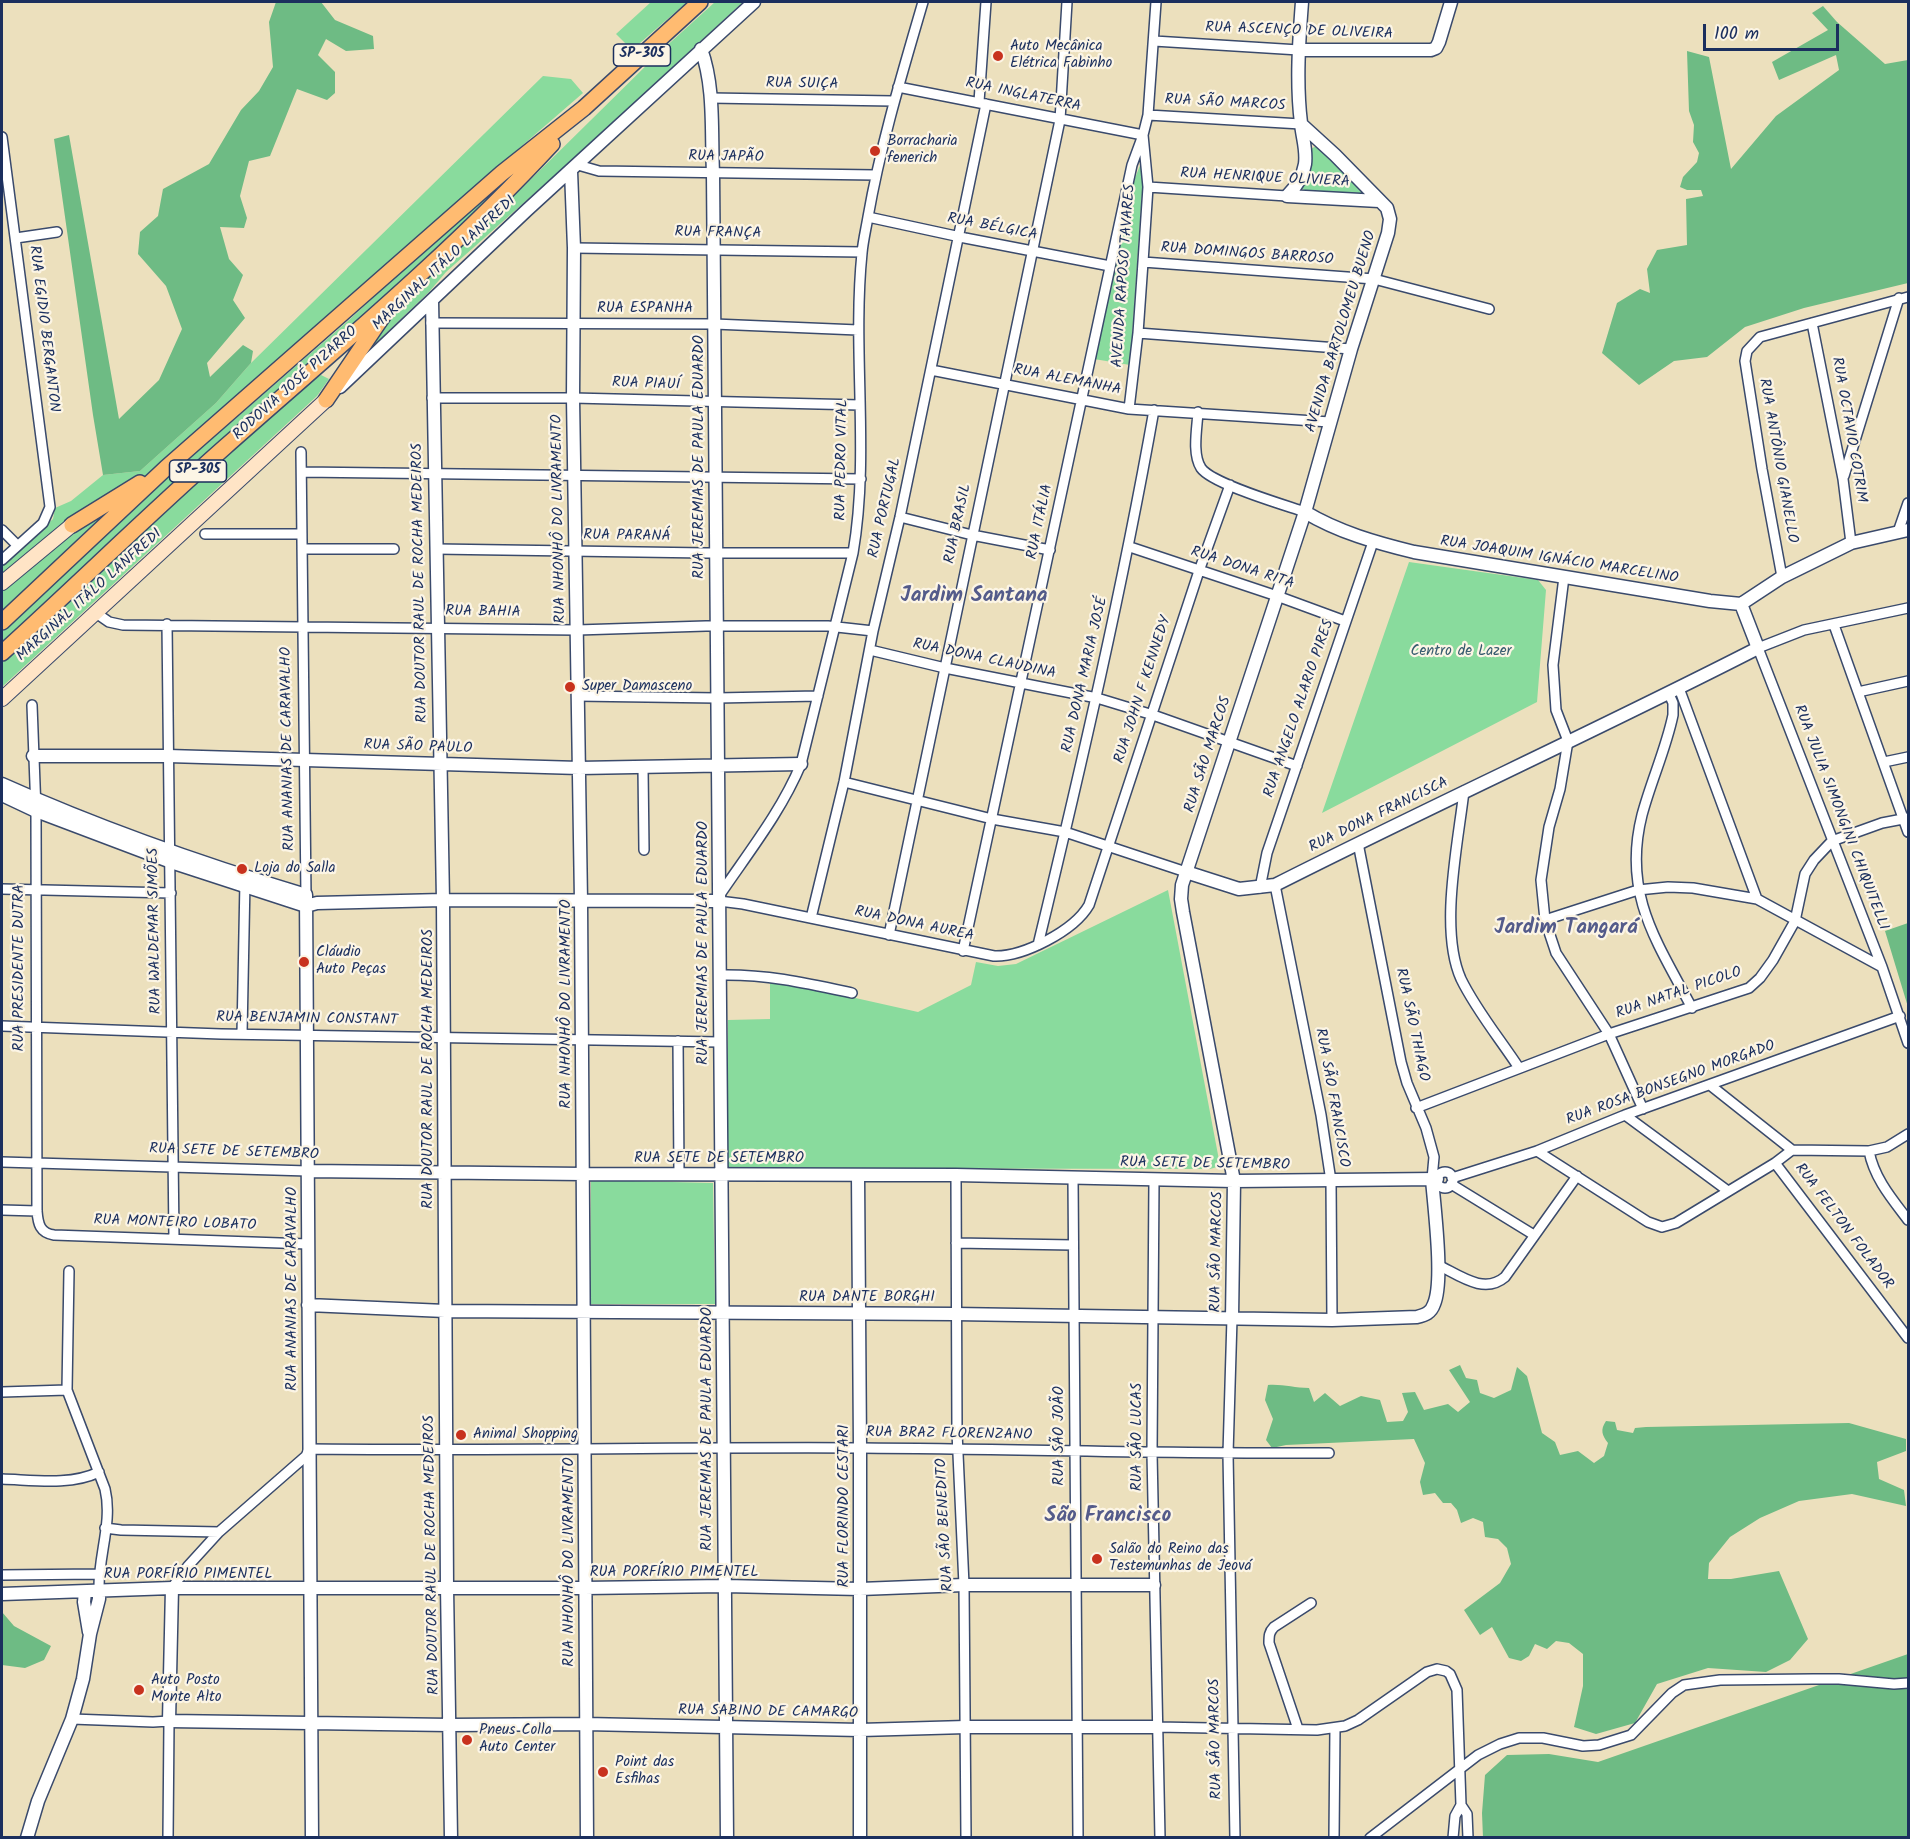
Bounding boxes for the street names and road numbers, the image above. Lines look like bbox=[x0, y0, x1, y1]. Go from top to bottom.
street label: RUA ASCENÇO DE OLIVEIRA bbox=[1205, 20, 1393, 44]
road number: SP-305 bbox=[614, 44, 670, 66]
street label: RUA SUIÇA bbox=[766, 75, 838, 95]
street label: RUA INGLATERRA bbox=[964, 75, 1082, 117]
street label: RUA SÃO MARCOS bbox=[1164, 92, 1286, 116]
street label: RUA JAPÃO bbox=[688, 148, 764, 168]
street label: RUA HENRIQUE OLIVIERA bbox=[1180, 166, 1350, 192]
street label: AVENIDA RAPOSO TAVARES bbox=[1110, 184, 1140, 368]
street label: MARGINAL ITÁLO LANFREDI bbox=[370, 193, 520, 335]
street label: RUA BÉLGICA bbox=[945, 210, 1039, 246]
street label: RUA FRANÇA bbox=[674, 224, 762, 244]
street label: AVENIDA BARTOLOMEU BUENO bbox=[1303, 229, 1381, 435]
street label: RUA DOMINGOS BARROSO bbox=[1160, 240, 1334, 270]
street label: RUA EGIDIO BERGANTON bbox=[24, 245, 62, 413]
street label: RUA ESPANHA bbox=[597, 300, 693, 318]
street label: RODOVIA JOSÉ PIZARRO bbox=[230, 323, 362, 445]
street label: RUA JEREMIAS DE PAULA EDUARDO bbox=[691, 335, 709, 579]
street label: RUA OCTAVIO COTRIM bbox=[1826, 356, 1870, 504]
street label: RUA ALEMANHA bbox=[1012, 362, 1122, 400]
street label: RUA PIAUÍ bbox=[612, 375, 680, 395]
street label: RUA ANTÔNIO GIANELLO bbox=[1754, 377, 1800, 545]
street label: RUA PEDRO VITAL bbox=[833, 399, 853, 521]
street label: RUA NHONHÔ DO LIVRAMENTO bbox=[549, 414, 571, 624]
street label: RUA DOUTOR RAUL DE ROCHA MEDEIROS bbox=[410, 443, 432, 723]
street label: RUA PORTUGAL bbox=[866, 456, 906, 560]
road number: SP-305 bbox=[170, 460, 226, 482]
street label: RUA BRASIL bbox=[942, 482, 976, 566]
street label: RUA ITÁLIA bbox=[1024, 483, 1058, 561]
street label: MARGINAL ITÁLO LANFREDI bbox=[14, 526, 166, 666]
street label: RUA PARANÁ bbox=[583, 527, 671, 547]
street label: RUA JOAQUIM IGNÁCIO MARCELINO bbox=[1439, 533, 1679, 589]
street label: RUA DONA RITA bbox=[1188, 544, 1296, 594]
street label: RUA DONA MARIA JOSÉ bbox=[1059, 595, 1113, 755]
street label: RUA BAHIA bbox=[445, 603, 521, 623]
street label: RUA JOHN F KENNEDY bbox=[1112, 614, 1176, 766]
street label: RUA ANGELO ALARIO PIRES bbox=[1261, 618, 1339, 800]
street label: RUA DONA CLAUDINA bbox=[911, 636, 1057, 684]
street label: RUA ANANIAS DE CARAVALHO bbox=[278, 647, 300, 851]
street label: RUA SÃO MARCOS bbox=[1182, 695, 1236, 815]
street label: RUA JULIA SIMONGINI CHIQUITELLI bbox=[1789, 703, 1891, 933]
street label: RUA SÃO PAULO bbox=[363, 737, 473, 759]
street label: RUA DONA FRANCISCA bbox=[1306, 774, 1452, 858]
street label: RUA JEREMIAS DE PAULA EDUARDO bbox=[695, 821, 713, 1065]
street label: RUA WALDEMAR SIMÕES bbox=[146, 848, 166, 1014]
street label: RUA PRESIDENTE DUTRA bbox=[11, 884, 29, 1052]
street label: RUA NHONHÔ DO LIVRAMENTO bbox=[558, 899, 576, 1109]
street label: RUA DONA AUREA bbox=[853, 904, 975, 946]
street label: RUA DOUTOR RAUL DE ROCHA MEDEIROS bbox=[420, 929, 438, 1209]
street label: RUA NATAL PICOLO bbox=[1614, 964, 1744, 1024]
street label: RUA SÃO THIAGO bbox=[1390, 967, 1432, 1083]
street label: RUA BENJAMIN CONSTANT bbox=[216, 1009, 398, 1031]
street label: RUA SÃO FRANCISCO bbox=[1310, 1027, 1352, 1169]
street label: RUA ROSA BONSEGNO MORGADO bbox=[1564, 1038, 1778, 1130]
street label: RUA SETE DE SETEMBRO bbox=[149, 1141, 319, 1165]
street label: RUA SETE DE SETEMBRO bbox=[634, 1150, 804, 1168]
street label: RUA SETE DE SETEMBRO bbox=[1120, 1155, 1290, 1175]
street label: RUA FELTON FOLADOR bbox=[1790, 1160, 1896, 1294]
street label: RUA ANANIAS DE CARAVALHO bbox=[284, 1187, 302, 1391]
street label: RUA SÃO MARCOS bbox=[1208, 1191, 1228, 1313]
street label: RUA MONTEIRO LOBATO bbox=[93, 1212, 257, 1236]
street label: RUA DANTE BORGHI bbox=[799, 1289, 935, 1307]
street label: RUA JEREMIAS DE PAULA EDUARDO bbox=[699, 1307, 717, 1551]
street label: RUA SÃO LUCAS bbox=[1129, 1383, 1147, 1491]
street label: RUA SÃO JOÃO bbox=[1051, 1386, 1069, 1486]
street label: RUA DOUTOR RAUL DE ROCHA MEDEIROS bbox=[422, 1415, 444, 1695]
street label: RUA FLORINDO CESTARI bbox=[836, 1425, 854, 1587]
street label: RUA BRAZ FLORENZANO bbox=[866, 1425, 1032, 1445]
street label: RUA NHONHÔ DO LIVRAMENTO bbox=[561, 1457, 579, 1667]
street label: RUA SÃO BENEDITO bbox=[934, 1458, 958, 1592]
street label: RUA PORFÍRIO PIMENTEL bbox=[590, 1564, 758, 1582]
street label: RUA PORFÍRIO PIMENTEL bbox=[104, 1566, 272, 1584]
street label: RUA SÃO MARCOS bbox=[1207, 1678, 1227, 1800]
street label: RUA SABINO DE CAMARGO bbox=[678, 1702, 858, 1724]

